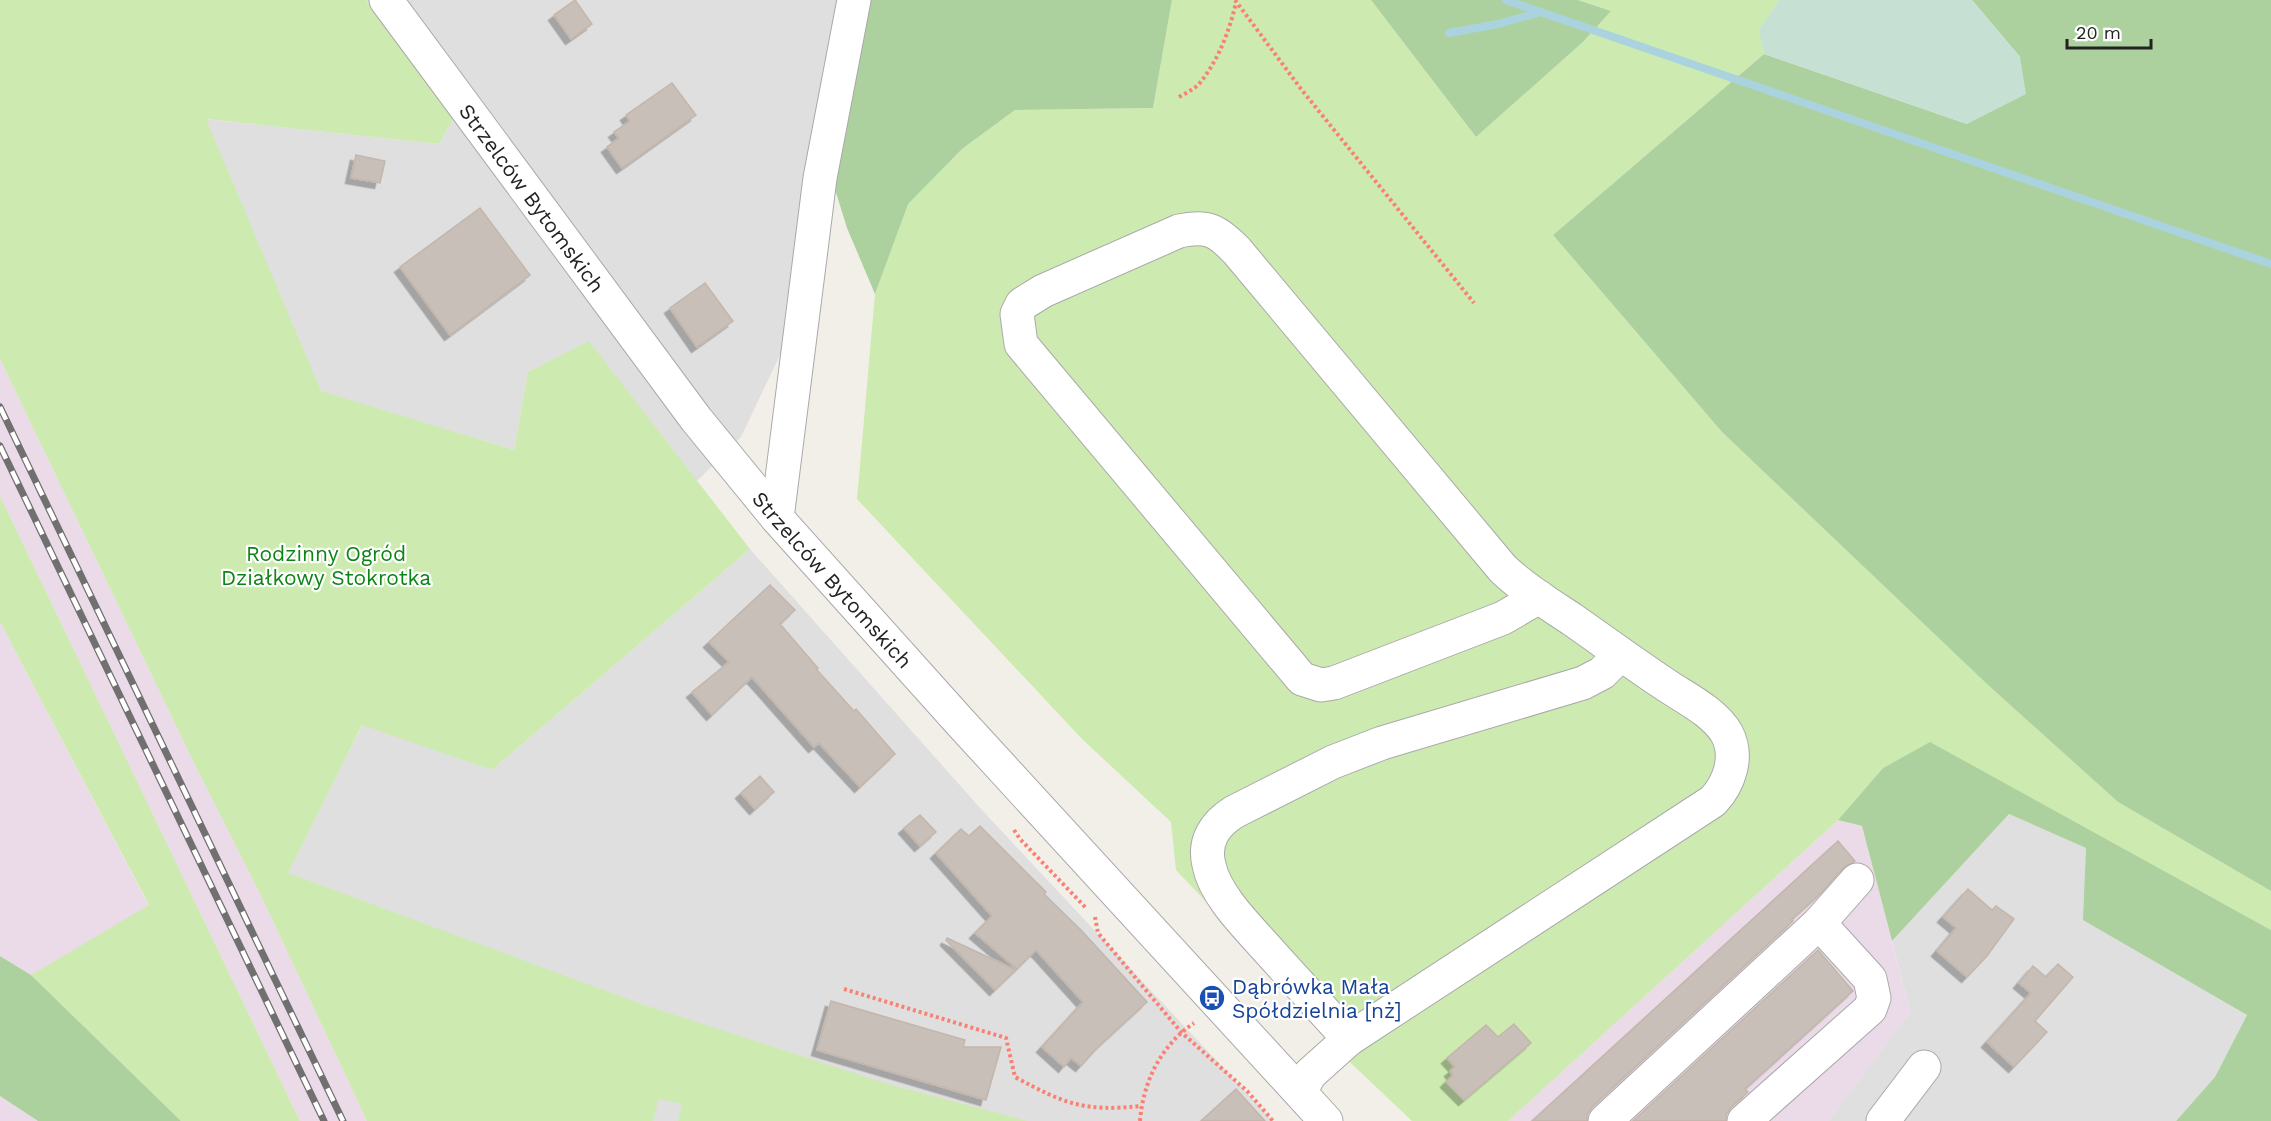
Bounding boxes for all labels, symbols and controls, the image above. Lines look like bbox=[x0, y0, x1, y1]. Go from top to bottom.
scale bar bbox=[2067, 12, 2151, 50]
text: 20 m bbox=[2076, 22, 2121, 43]
street label: Strzelców Bytomskich bbox=[454, 99, 610, 297]
street label: Strzelców Bytomskich bbox=[748, 486, 918, 673]
park label: Rodzinny Ogród Działkowy Stokrotka bbox=[221, 541, 431, 590]
place label: Dąbrówka Mała Spółdzielnia [nż] bbox=[1232, 974, 1402, 1023]
bus stop icon: Dąbrówka Mała Spółdzielnia [nż] bbox=[1197, 983, 1227, 1013]

